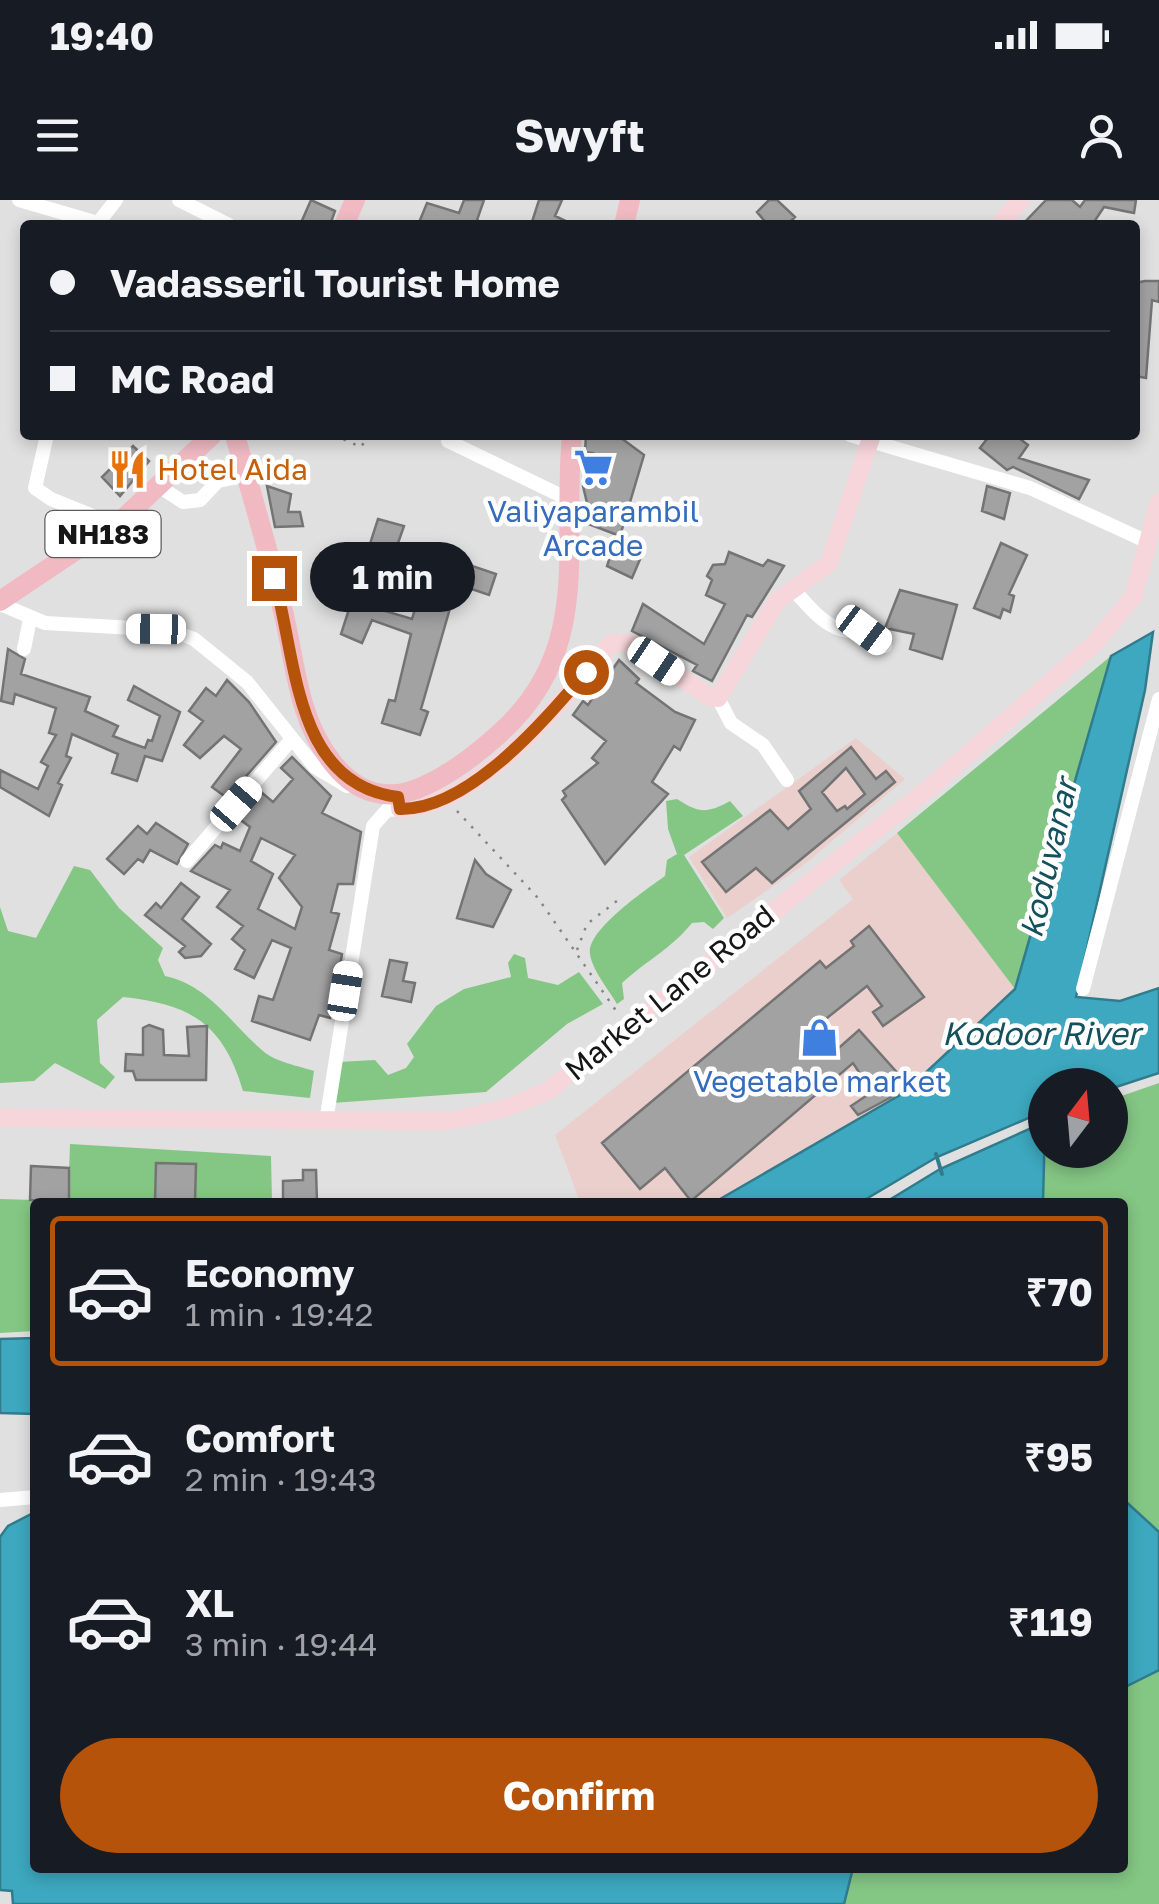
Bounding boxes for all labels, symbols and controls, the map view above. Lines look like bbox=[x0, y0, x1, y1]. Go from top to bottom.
text: 19:40 bbox=[50, 13, 154, 58]
icon: menu bbox=[30, 108, 85, 163]
text: Swyft bbox=[514, 108, 645, 162]
icon: person bbox=[1074, 108, 1129, 163]
text: Vadasseril Tourist Home bbox=[110, 260, 560, 305]
text: MC Road bbox=[110, 356, 274, 401]
supermarket icon: Valiyaparambil Arcade bbox=[572, 447, 614, 489]
restaurant icon: Hotel Aida bbox=[106, 449, 148, 491]
place label: Hotel Aida bbox=[157, 451, 308, 487]
place label: Valiyaparambil Arcade bbox=[487, 493, 699, 563]
road number: NH183 bbox=[46, 511, 160, 557]
callout: 1 min bbox=[309, 543, 474, 613]
route end bbox=[252, 556, 297, 601]
text: 1 min bbox=[352, 558, 433, 596]
car bbox=[831, 600, 897, 660]
car bbox=[126, 613, 186, 645]
car bbox=[623, 632, 689, 690]
route start bbox=[564, 650, 609, 695]
water label: koduvanar bbox=[1011, 771, 1086, 940]
car bbox=[205, 772, 267, 836]
street label: Market Lane Road bbox=[557, 897, 781, 1088]
car bbox=[325, 959, 365, 1023]
water label: Kodoor River bbox=[942, 1014, 1144, 1052]
shop icon: Vegetable market bbox=[799, 1017, 841, 1059]
place label: Vegetable market bbox=[693, 1063, 947, 1099]
north arrow bbox=[1028, 1068, 1128, 1168]
map controls bbox=[1028, 1068, 1128, 1168]
icon: car bbox=[65, 1246, 155, 1336]
text: Economy bbox=[185, 1250, 354, 1295]
text: ₹70 bbox=[1026, 1269, 1093, 1314]
text: 1 min · 19:42 bbox=[185, 1295, 373, 1333]
icon: car bbox=[65, 1411, 155, 1501]
text: Comfort bbox=[185, 1415, 335, 1460]
text: ₹95 bbox=[1024, 1434, 1093, 1479]
text: 2 min · 19:43 bbox=[185, 1460, 376, 1498]
icon: car bbox=[65, 1576, 155, 1666]
text: XL bbox=[185, 1580, 234, 1625]
text: ₹119 bbox=[1008, 1599, 1093, 1644]
text: 3 min · 19:44 bbox=[185, 1625, 377, 1663]
button: Confirm bbox=[60, 1738, 1098, 1853]

